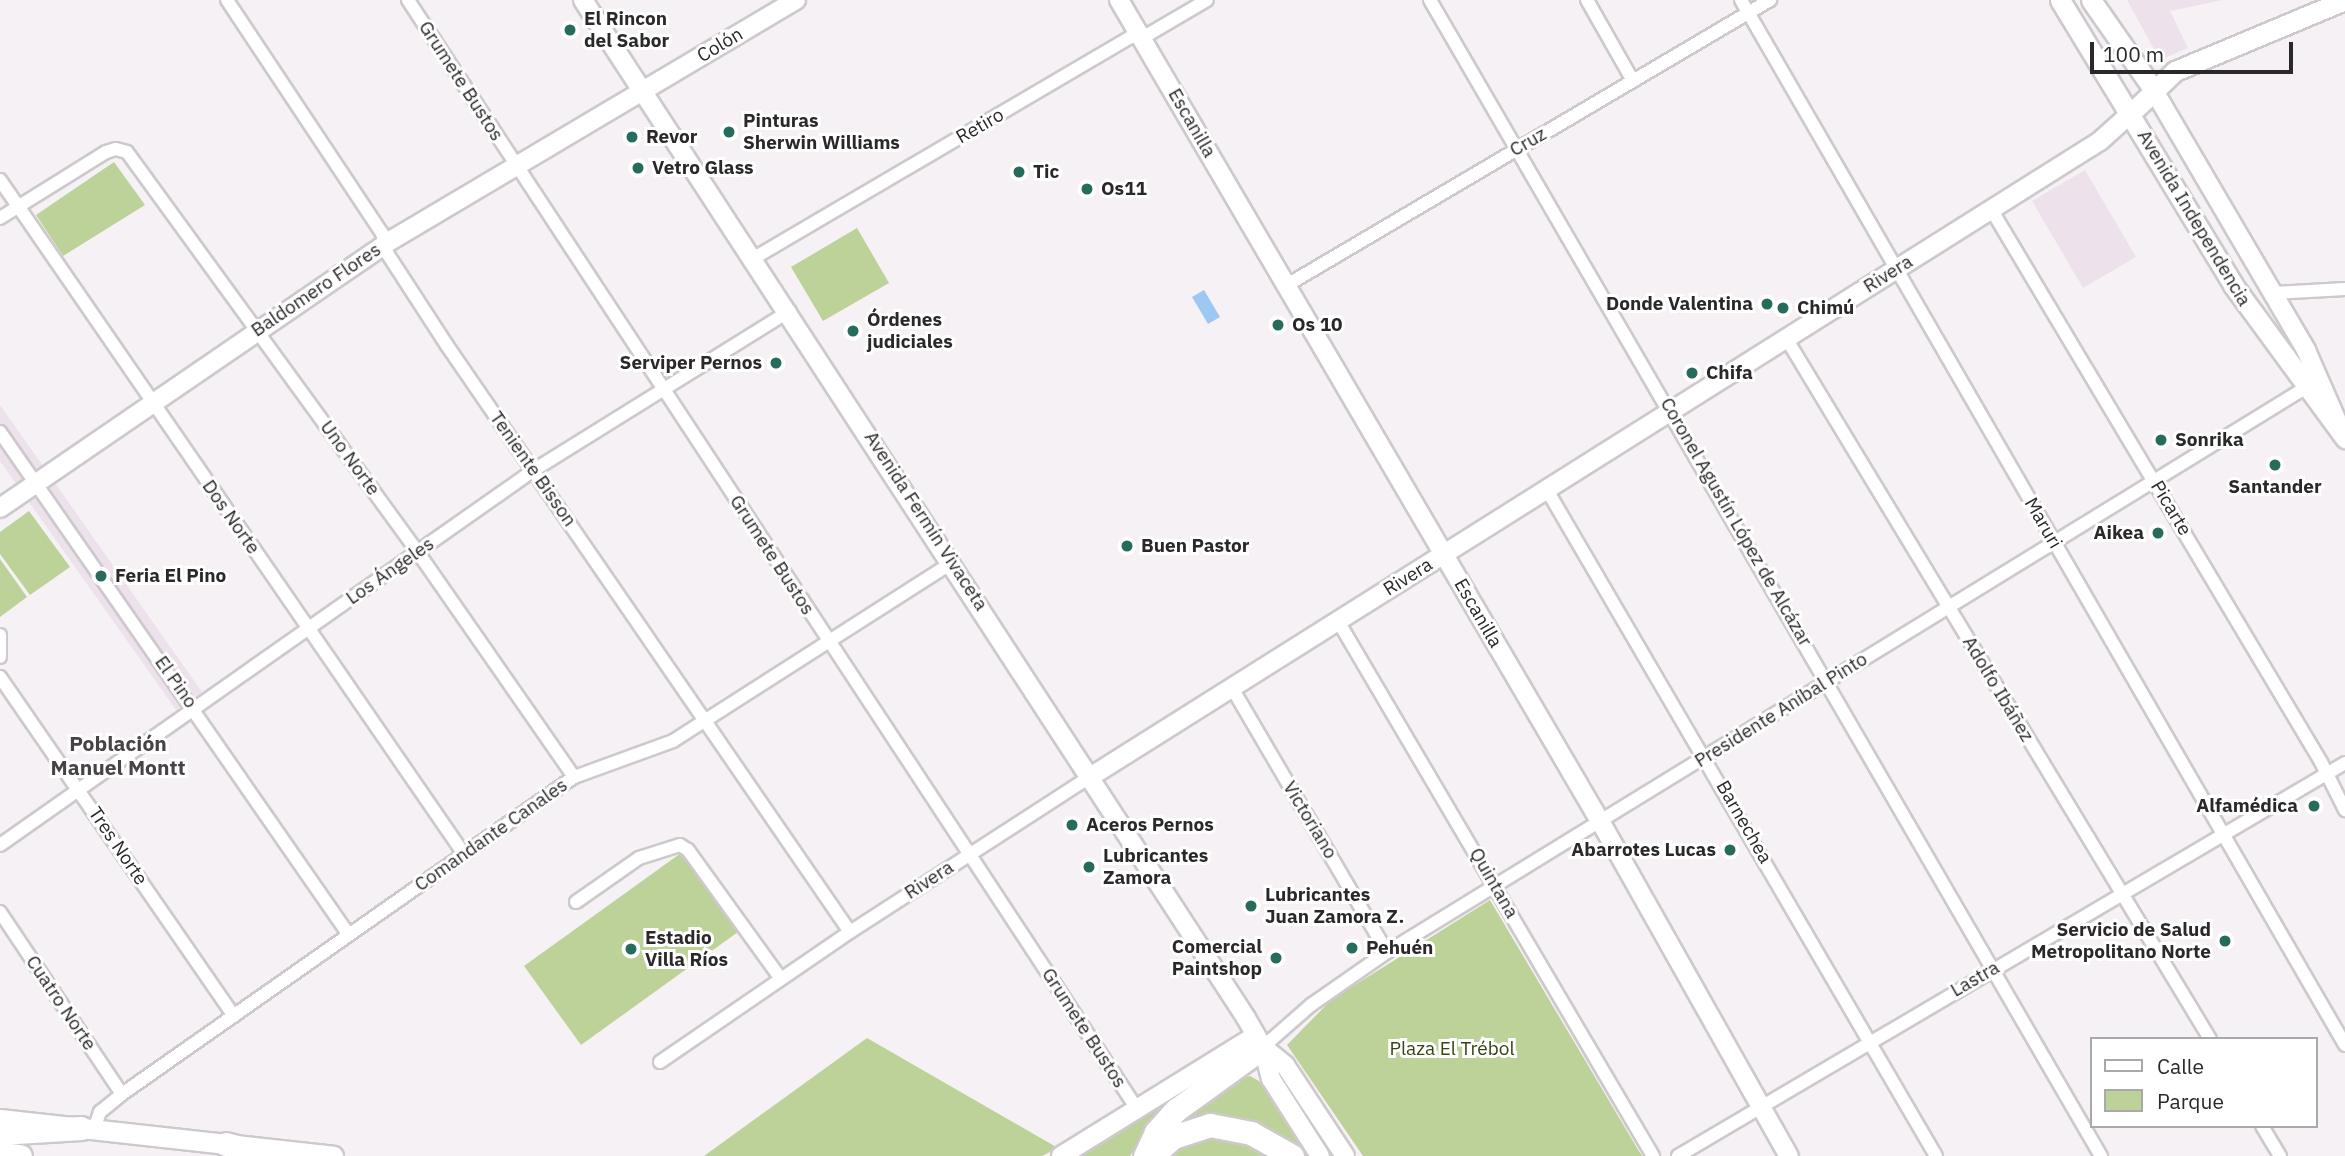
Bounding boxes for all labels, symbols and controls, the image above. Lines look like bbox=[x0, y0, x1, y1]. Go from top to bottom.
place label: El Rincon del Sabor bbox=[584, 8, 669, 52]
street label: Grumete Bustos bbox=[414, 17, 508, 145]
marker: El Rincon del Sabor bbox=[562, 22, 578, 38]
street label: Colón bbox=[693, 23, 747, 67]
scale bar bbox=[2093, 28, 2296, 72]
text: 100 m bbox=[2103, 40, 2164, 68]
street label: Escanilla bbox=[1163, 84, 1221, 162]
street label: Retiro bbox=[952, 103, 1008, 149]
place label: Pinturas Sherwin Williams bbox=[743, 110, 900, 154]
street label: Cruz bbox=[1506, 123, 1550, 161]
marker: Pinturas Sherwin Williams bbox=[721, 124, 737, 140]
place label: Revor bbox=[646, 126, 697, 148]
street label: Avenida Independencia bbox=[2132, 126, 2256, 310]
marker: Revor bbox=[624, 129, 640, 145]
place label: Vetro Glass bbox=[652, 157, 754, 179]
marker: Vetro Glass bbox=[630, 160, 646, 176]
place label: Tic bbox=[1033, 161, 1059, 183]
marker: Tic bbox=[1011, 164, 1027, 180]
place label: Os11 bbox=[1101, 178, 1147, 200]
marker: Os11 bbox=[1079, 181, 1095, 197]
street label: Baldomero Flores bbox=[247, 238, 385, 342]
street label: Rivera bbox=[1859, 250, 1917, 298]
place label: Donde Valentina bbox=[1606, 293, 1753, 315]
marker: Donde Valentina bbox=[1759, 296, 1775, 312]
place label: Chimú bbox=[1797, 297, 1854, 319]
marker: Chimú bbox=[1775, 300, 1791, 316]
place label: Órdenes judiciales bbox=[867, 309, 953, 353]
place label: Os 10 bbox=[1292, 314, 1342, 336]
marker: Os 10 bbox=[1270, 317, 1286, 333]
marker: Órdenes judiciales bbox=[845, 323, 861, 339]
place label: Serviper Pernos bbox=[620, 352, 762, 374]
marker: Serviper Pernos bbox=[768, 355, 784, 371]
place label: Chifa bbox=[1706, 362, 1753, 384]
marker: Chifa bbox=[1684, 365, 1700, 381]
street label: Coronel Agustín López de Alcázar bbox=[1655, 394, 1817, 650]
street label: Teniente Bisson bbox=[485, 407, 581, 531]
street label: Uno Norte bbox=[315, 416, 385, 500]
street label: Avenida Fermín Vivaceta bbox=[859, 427, 993, 615]
place label: Sonrika bbox=[2175, 429, 2244, 451]
marker: Sonrika bbox=[2153, 432, 2169, 448]
marker: Santander bbox=[2267, 457, 2283, 473]
street label: Dos Norte bbox=[197, 476, 265, 558]
street label: Picarte bbox=[2146, 476, 2196, 540]
place label: Santander bbox=[2228, 476, 2322, 498]
street label: Grumete Bustos bbox=[725, 491, 819, 619]
street label: Maruri bbox=[2019, 493, 2067, 553]
place label: Aikea bbox=[2094, 522, 2144, 544]
marker: Aikea bbox=[2150, 525, 2166, 541]
street label: Los Ángeles bbox=[342, 532, 438, 610]
place label: Buen Pastor bbox=[1141, 535, 1249, 557]
marker: Buen Pastor bbox=[1119, 538, 1135, 554]
street label: Rivera bbox=[1379, 553, 1437, 601]
place label: Feria El Pino bbox=[115, 565, 226, 587]
marker: Feria El Pino bbox=[93, 568, 109, 584]
street label: Escanilla bbox=[1449, 574, 1507, 652]
street label: Adolfo Ibáñez bbox=[1958, 632, 2038, 746]
street label: Presidente Aníbal Pinto bbox=[1690, 648, 1872, 772]
street label: El Pino bbox=[150, 652, 202, 712]
district label: Población Manuel Montt bbox=[51, 730, 185, 780]
street label: Comandante Canales bbox=[410, 774, 572, 896]
street label: Victoriano bbox=[1278, 777, 1342, 863]
street label: Barnechea bbox=[1711, 777, 1777, 867]
place label: Alfamédica bbox=[2196, 795, 2298, 817]
marker: Alfamédica bbox=[2304, 796, 2324, 816]
street label: Tres Norte bbox=[84, 803, 152, 889]
place label: Aceros Pernos bbox=[1086, 814, 1214, 836]
marker: Aceros Pernos bbox=[1064, 817, 1080, 833]
place label: Abarrotes Lucas bbox=[1571, 839, 1716, 861]
marker: Abarrotes Lucas bbox=[1722, 842, 1738, 858]
street label: Quintana bbox=[1465, 844, 1523, 922]
place label: Lubricantes Zamora bbox=[1103, 845, 1208, 889]
street label: Rivera bbox=[900, 856, 958, 904]
marker: Lubricantes Zamora bbox=[1081, 859, 1097, 875]
place label: Lubricantes Juan Zamora Z. bbox=[1265, 884, 1404, 928]
marker: Lubricantes Juan Zamora Z. bbox=[1243, 898, 1259, 914]
place label: Servicio de Salud Metropolitano Norte bbox=[2031, 919, 2211, 963]
place label: Estadio Villa Ríos bbox=[645, 927, 728, 971]
marker: Servicio de Salud Metropolitano Norte bbox=[2217, 933, 2233, 949]
place label: Comercial Paintshop bbox=[1172, 936, 1262, 980]
place label: Pehuén bbox=[1366, 937, 1433, 959]
marker: Pehuén bbox=[1344, 940, 1360, 956]
marker: Estadio Villa Ríos bbox=[623, 941, 639, 957]
marker: Comercial Paintshop bbox=[1268, 950, 1284, 966]
street label: Cuatro Norte bbox=[21, 951, 101, 1055]
street label: Lastra bbox=[1947, 956, 2003, 1002]
street label: Grumete Bustos bbox=[1037, 964, 1131, 1092]
legend bbox=[2090, 1037, 2317, 1128]
park label: Plaza El Trébol bbox=[1389, 1038, 1515, 1060]
text: Calle bbox=[2157, 1052, 2204, 1080]
text: Parque bbox=[2157, 1087, 2224, 1115]

